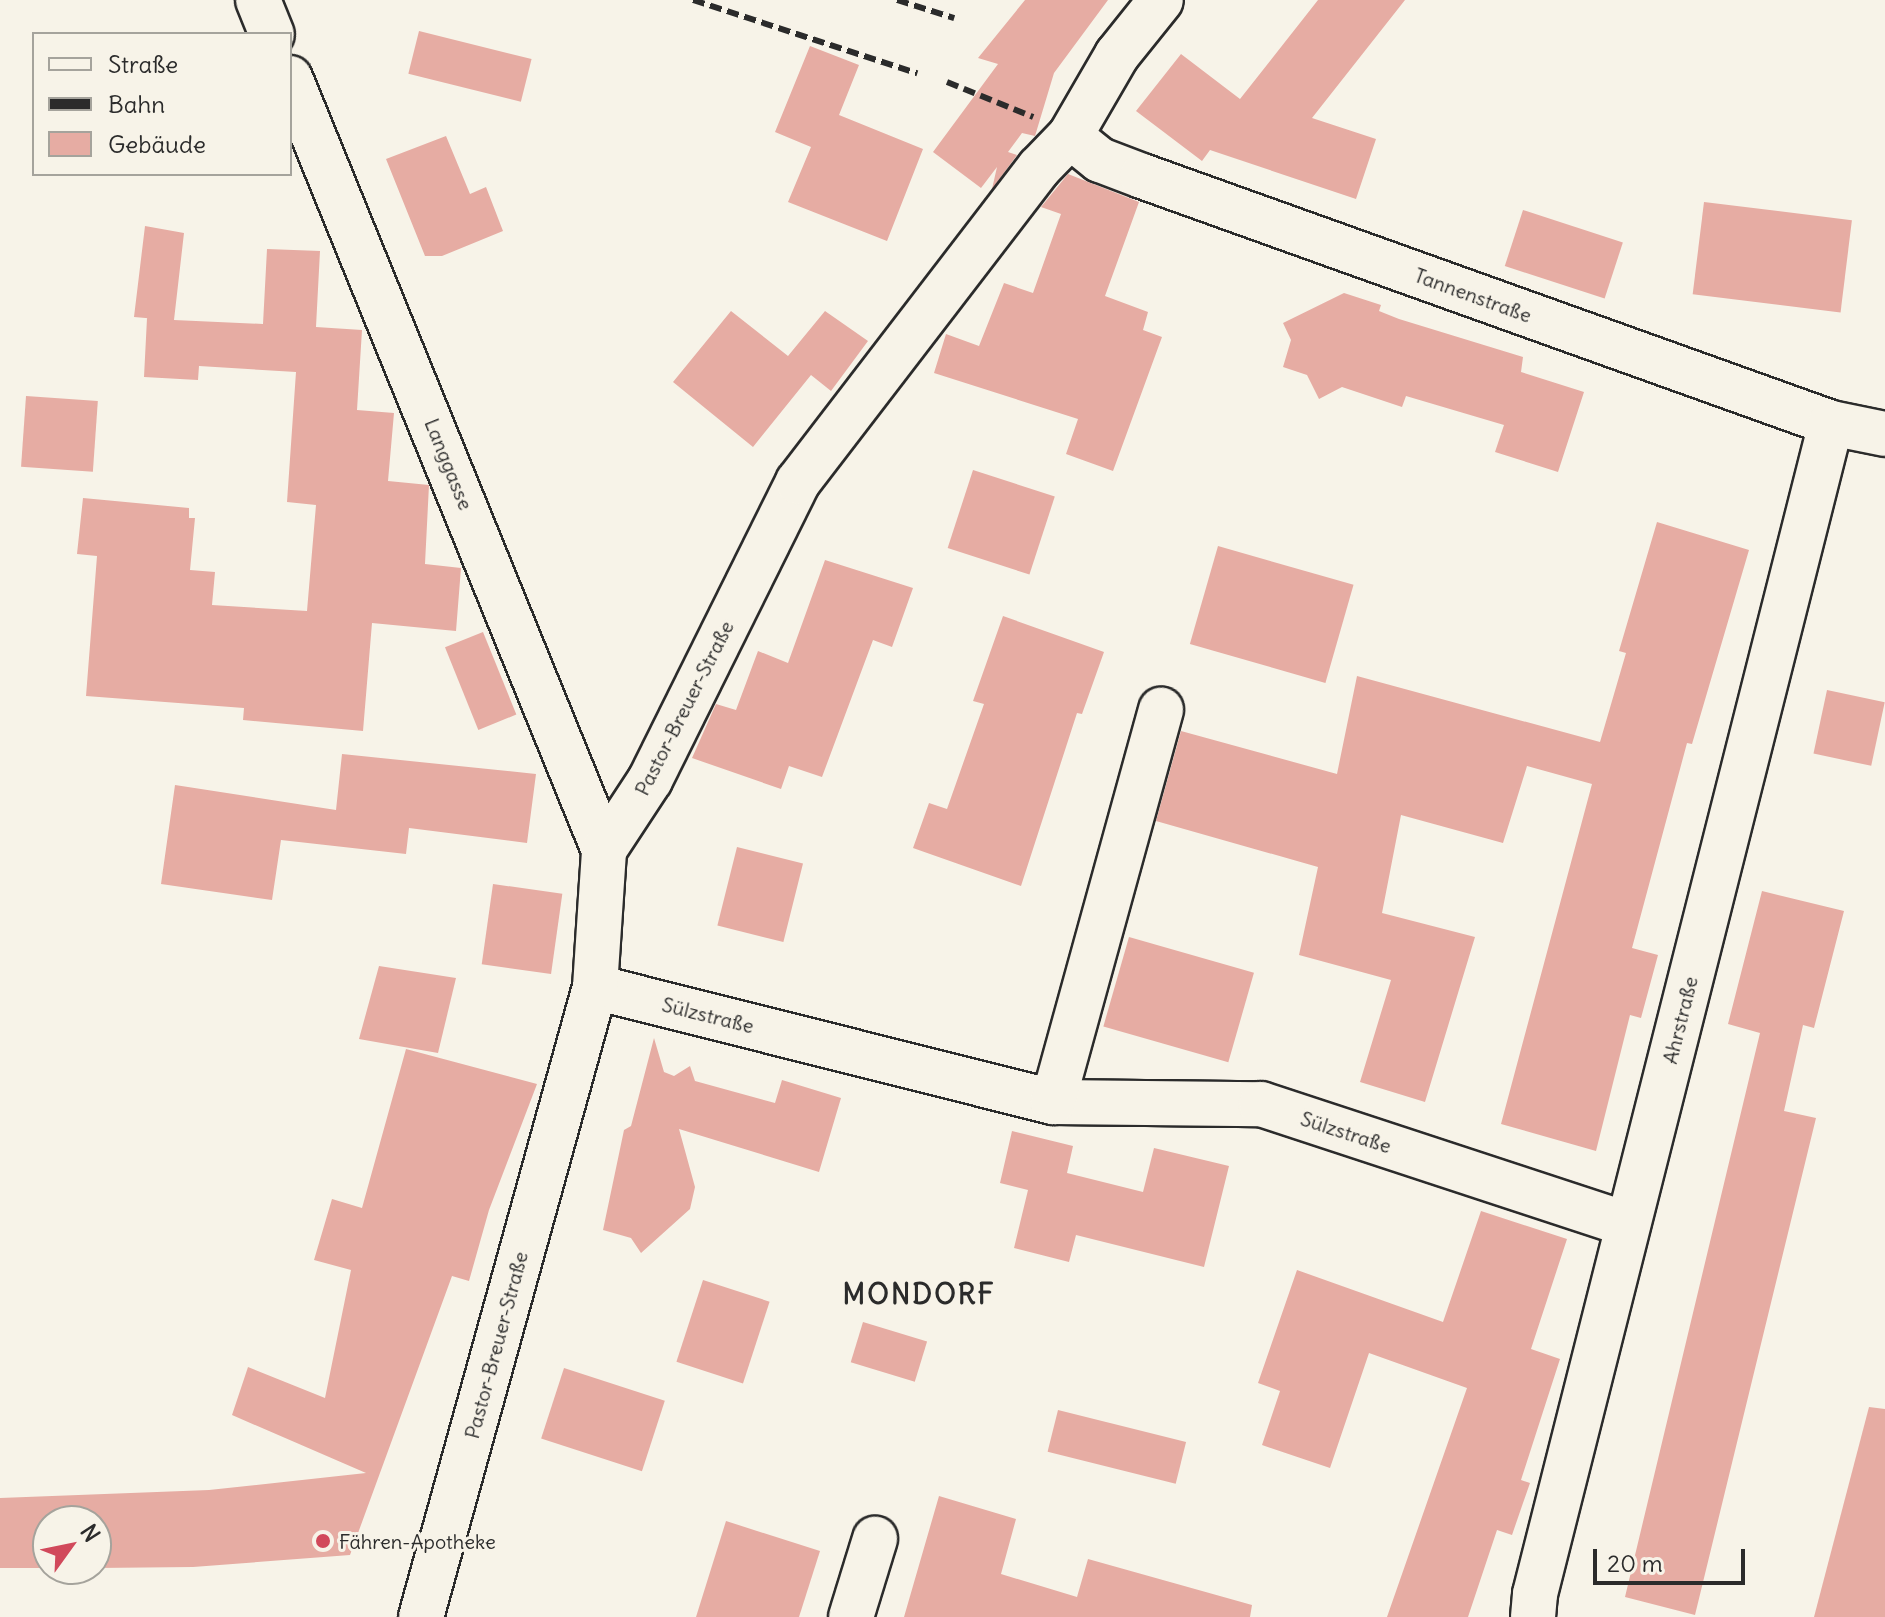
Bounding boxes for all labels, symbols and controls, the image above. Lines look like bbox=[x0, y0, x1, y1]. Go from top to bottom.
legend bbox=[32, 32, 292, 176]
text: Straße bbox=[108, 49, 178, 79]
text: Bahn bbox=[108, 89, 165, 119]
text: Gebäude bbox=[108, 129, 206, 159]
street label: Tannenstraße bbox=[1411, 263, 1535, 327]
street label: Langgasse bbox=[420, 415, 478, 513]
street label: Pastor-Breuer-Straße bbox=[630, 617, 738, 799]
street label: Ahrstraße bbox=[1658, 974, 1702, 1066]
street label: Sülzstraße bbox=[660, 992, 756, 1038]
street label: Sülzstraße bbox=[1298, 1106, 1394, 1158]
street label: Pastor-Breuer-Straße bbox=[459, 1249, 533, 1441]
district label: MONDORF bbox=[843, 1277, 995, 1311]
north arrow bbox=[32, 1505, 112, 1585]
text: N bbox=[75, 1519, 106, 1547]
place label: Fähren-Apotheke bbox=[339, 1529, 496, 1553]
marker: Fähren-Apotheke bbox=[314, 1532, 332, 1550]
scale bar bbox=[1597, 1533, 1749, 1583]
text: 20 m bbox=[1607, 1548, 1663, 1578]

